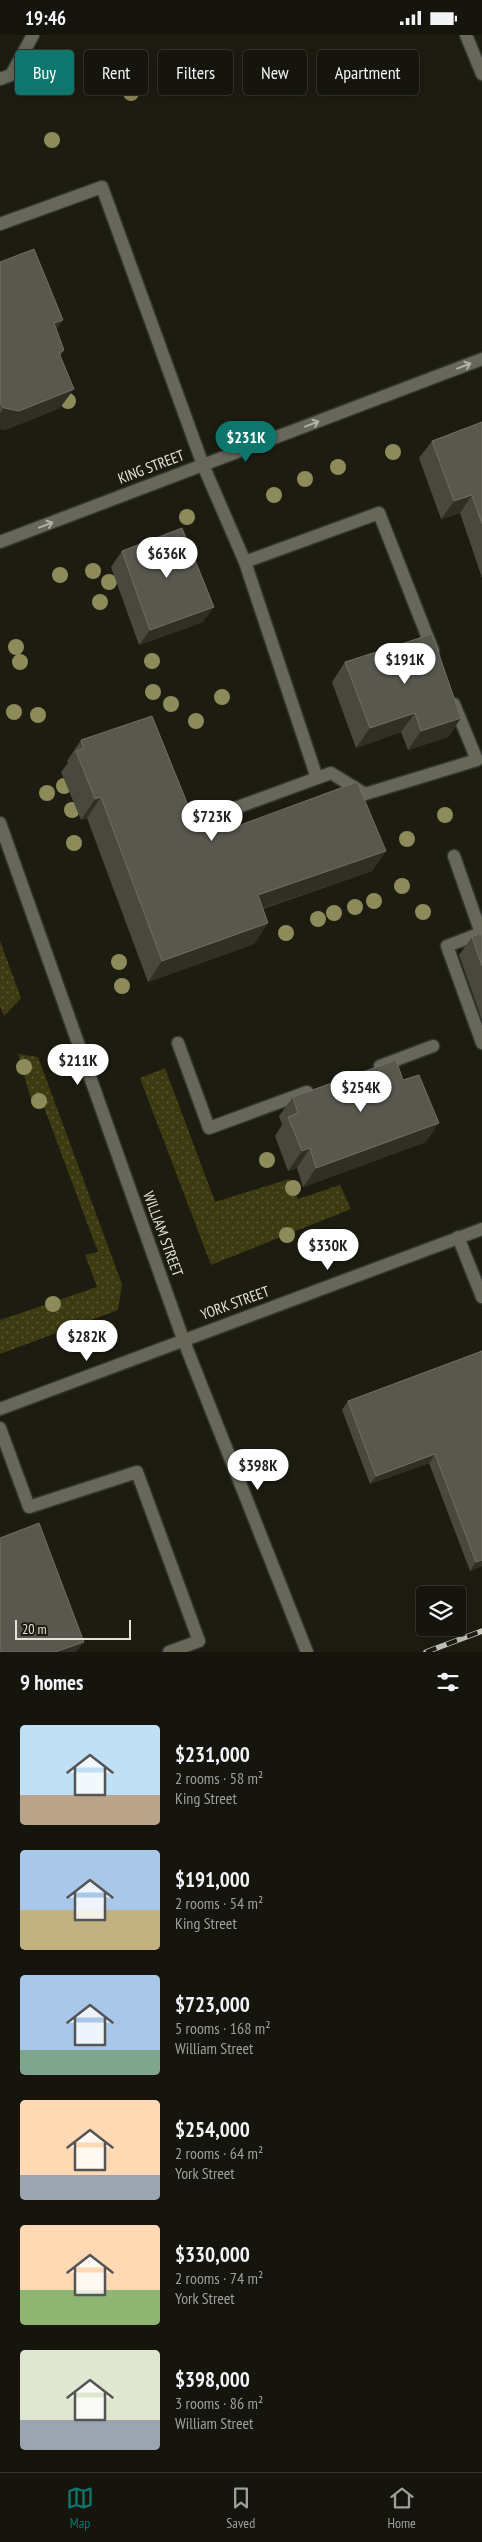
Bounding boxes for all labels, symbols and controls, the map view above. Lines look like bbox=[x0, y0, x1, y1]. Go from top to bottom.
text: 19:46 bbox=[25, 6, 66, 30]
chip: Buy bbox=[15, 50, 74, 95]
chip: Rent bbox=[84, 50, 148, 95]
chip: Filters bbox=[158, 50, 233, 95]
chip: New bbox=[243, 50, 307, 95]
chip: Apartment bbox=[317, 50, 419, 95]
one-way arrow bbox=[456, 361, 471, 370]
one-way arrow bbox=[304, 419, 319, 428]
pin: $231K bbox=[211, 421, 281, 463]
text: $231K bbox=[227, 427, 265, 447]
street label: KING STREET bbox=[115, 445, 187, 488]
one-way arrow bbox=[37, 520, 53, 529]
pin: $636K bbox=[132, 537, 202, 579]
text: $636K bbox=[148, 543, 186, 563]
pin: $191K bbox=[370, 643, 440, 685]
text: $191K bbox=[386, 649, 424, 669]
pin: $723K bbox=[177, 799, 247, 842]
text: $723K bbox=[193, 806, 231, 826]
pin: $211K bbox=[43, 1043, 113, 1086]
text: $211K bbox=[59, 1050, 97, 1070]
pin: $254K bbox=[326, 1071, 396, 1113]
text: $254K bbox=[342, 1077, 380, 1097]
street label: WILLIAM STREET bbox=[139, 1189, 188, 1279]
pin: $330K bbox=[293, 1229, 363, 1271]
text: $330K bbox=[309, 1235, 347, 1255]
street label: YORK STREET bbox=[198, 1281, 272, 1324]
pin: $282K bbox=[52, 1319, 122, 1362]
text: $282K bbox=[68, 1326, 106, 1346]
pin: $398K bbox=[223, 1449, 293, 1491]
text: $398K bbox=[239, 1455, 277, 1475]
map controls bbox=[416, 1586, 466, 1636]
button: layers bbox=[416, 1586, 466, 1636]
scale bar bbox=[15, 1617, 131, 1640]
text: 20 m bbox=[22, 1620, 47, 1638]
icon: filters bbox=[434, 1668, 462, 1696]
text: 9 homes bbox=[20, 1669, 83, 1696]
text: $231,000 bbox=[175, 1741, 250, 1768]
icon: home bbox=[60, 1745, 120, 1805]
text: 2 rooms · 58 m² bbox=[175, 1768, 263, 1788]
text: King Street bbox=[175, 1788, 237, 1808]
text: $191,000 bbox=[175, 1866, 250, 1893]
icon: home bbox=[60, 1870, 120, 1930]
text: 2 rooms · 54 m² bbox=[175, 1893, 263, 1913]
text: King Street bbox=[175, 1913, 237, 1933]
text: $723,000 bbox=[175, 1991, 250, 2018]
icon: home bbox=[60, 1995, 120, 2055]
text: 5 rooms · 168 m² bbox=[175, 2018, 271, 2038]
text: William Street bbox=[175, 2038, 253, 2058]
text: $254,000 bbox=[175, 2116, 250, 2143]
icon: home bbox=[60, 2120, 120, 2180]
text: 2 rooms · 64 m² bbox=[175, 2143, 263, 2163]
text: York Street bbox=[175, 2163, 235, 2183]
text: $330,000 bbox=[175, 2241, 250, 2268]
icon: home bbox=[60, 2245, 120, 2305]
text: 2 rooms · 74 m² bbox=[175, 2268, 263, 2288]
text: York Street bbox=[175, 2288, 235, 2308]
text: $398,000 bbox=[175, 2366, 250, 2393]
icon: home bbox=[60, 2370, 120, 2430]
text: 3 rooms · 86 m² bbox=[175, 2393, 263, 2413]
text: William Street bbox=[175, 2413, 253, 2433]
tab: Map bbox=[66, 2484, 94, 2532]
tab: Saved bbox=[226, 2484, 255, 2532]
tab: Home bbox=[387, 2484, 416, 2532]

